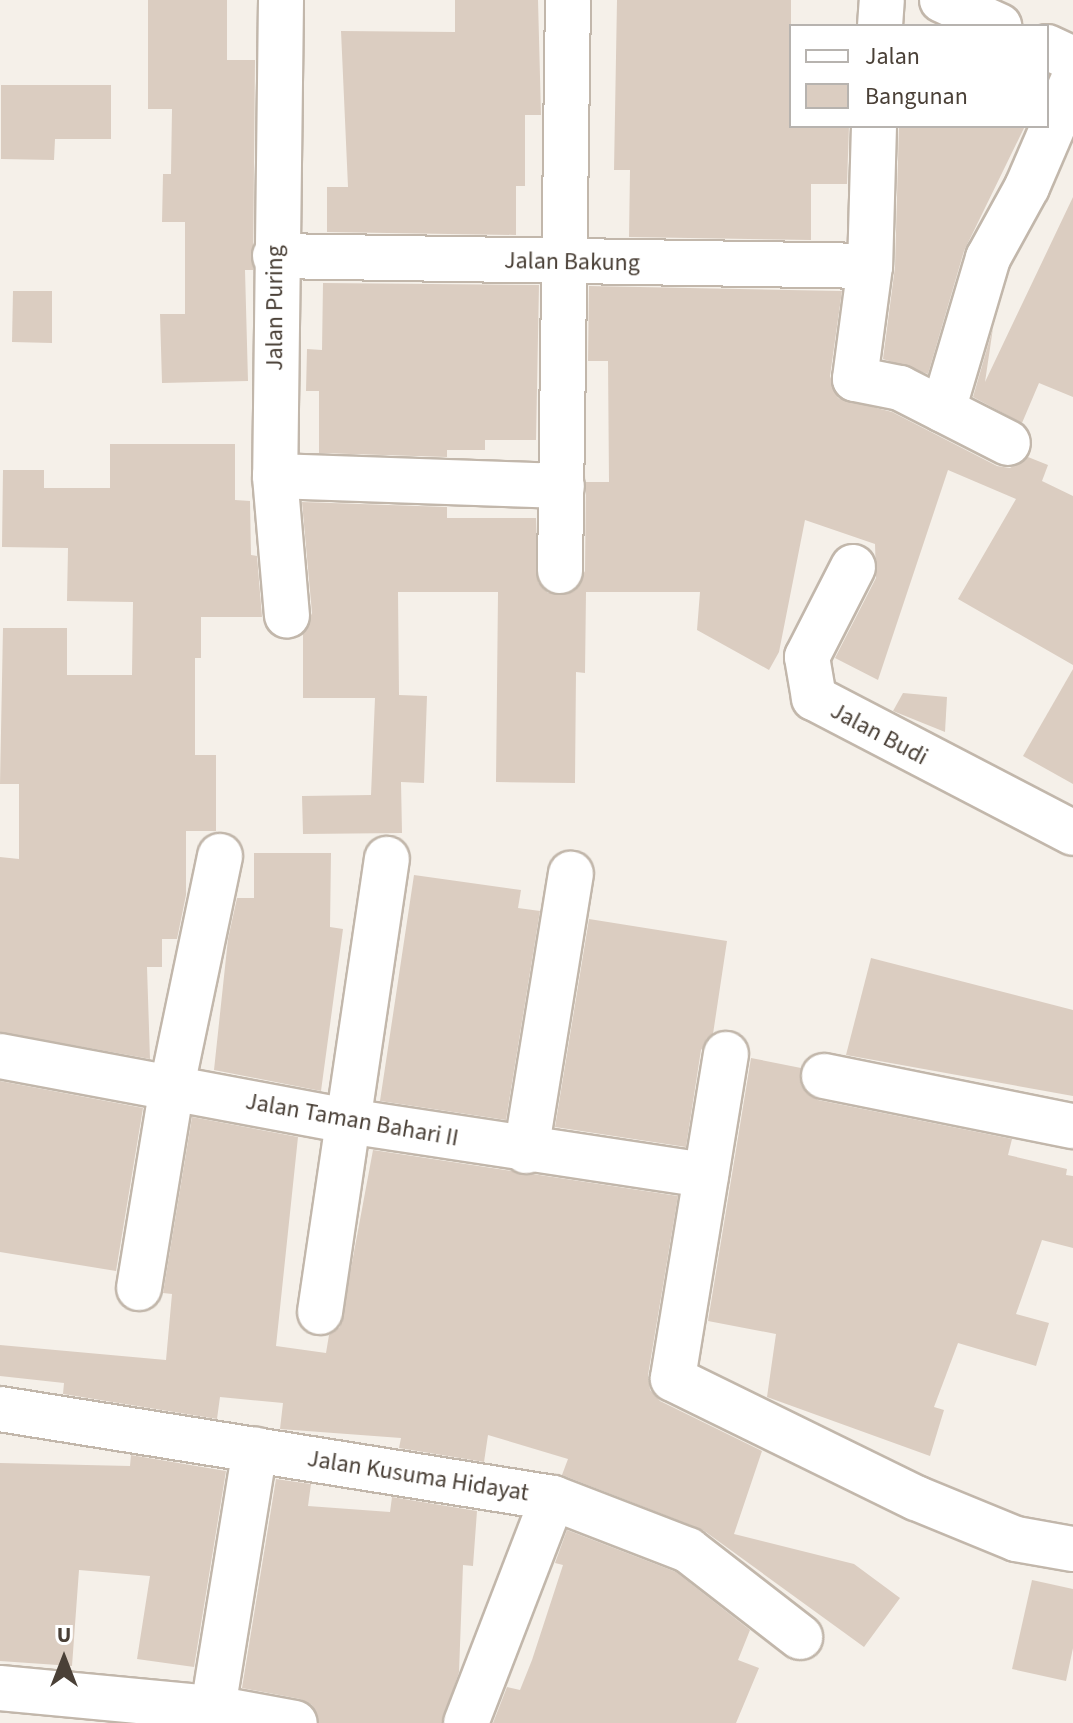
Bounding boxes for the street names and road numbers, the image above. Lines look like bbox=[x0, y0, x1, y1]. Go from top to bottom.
street label: Jalan Puring bbox=[261, 245, 289, 371]
street label: Jalan Bakung bbox=[504, 246, 640, 278]
street label: Jalan Budi bbox=[825, 696, 933, 772]
street label: Jalan Taman Bahari II bbox=[243, 1087, 461, 1153]
street label: Jalan Kusuma Hidayat bbox=[305, 1444, 531, 1508]

